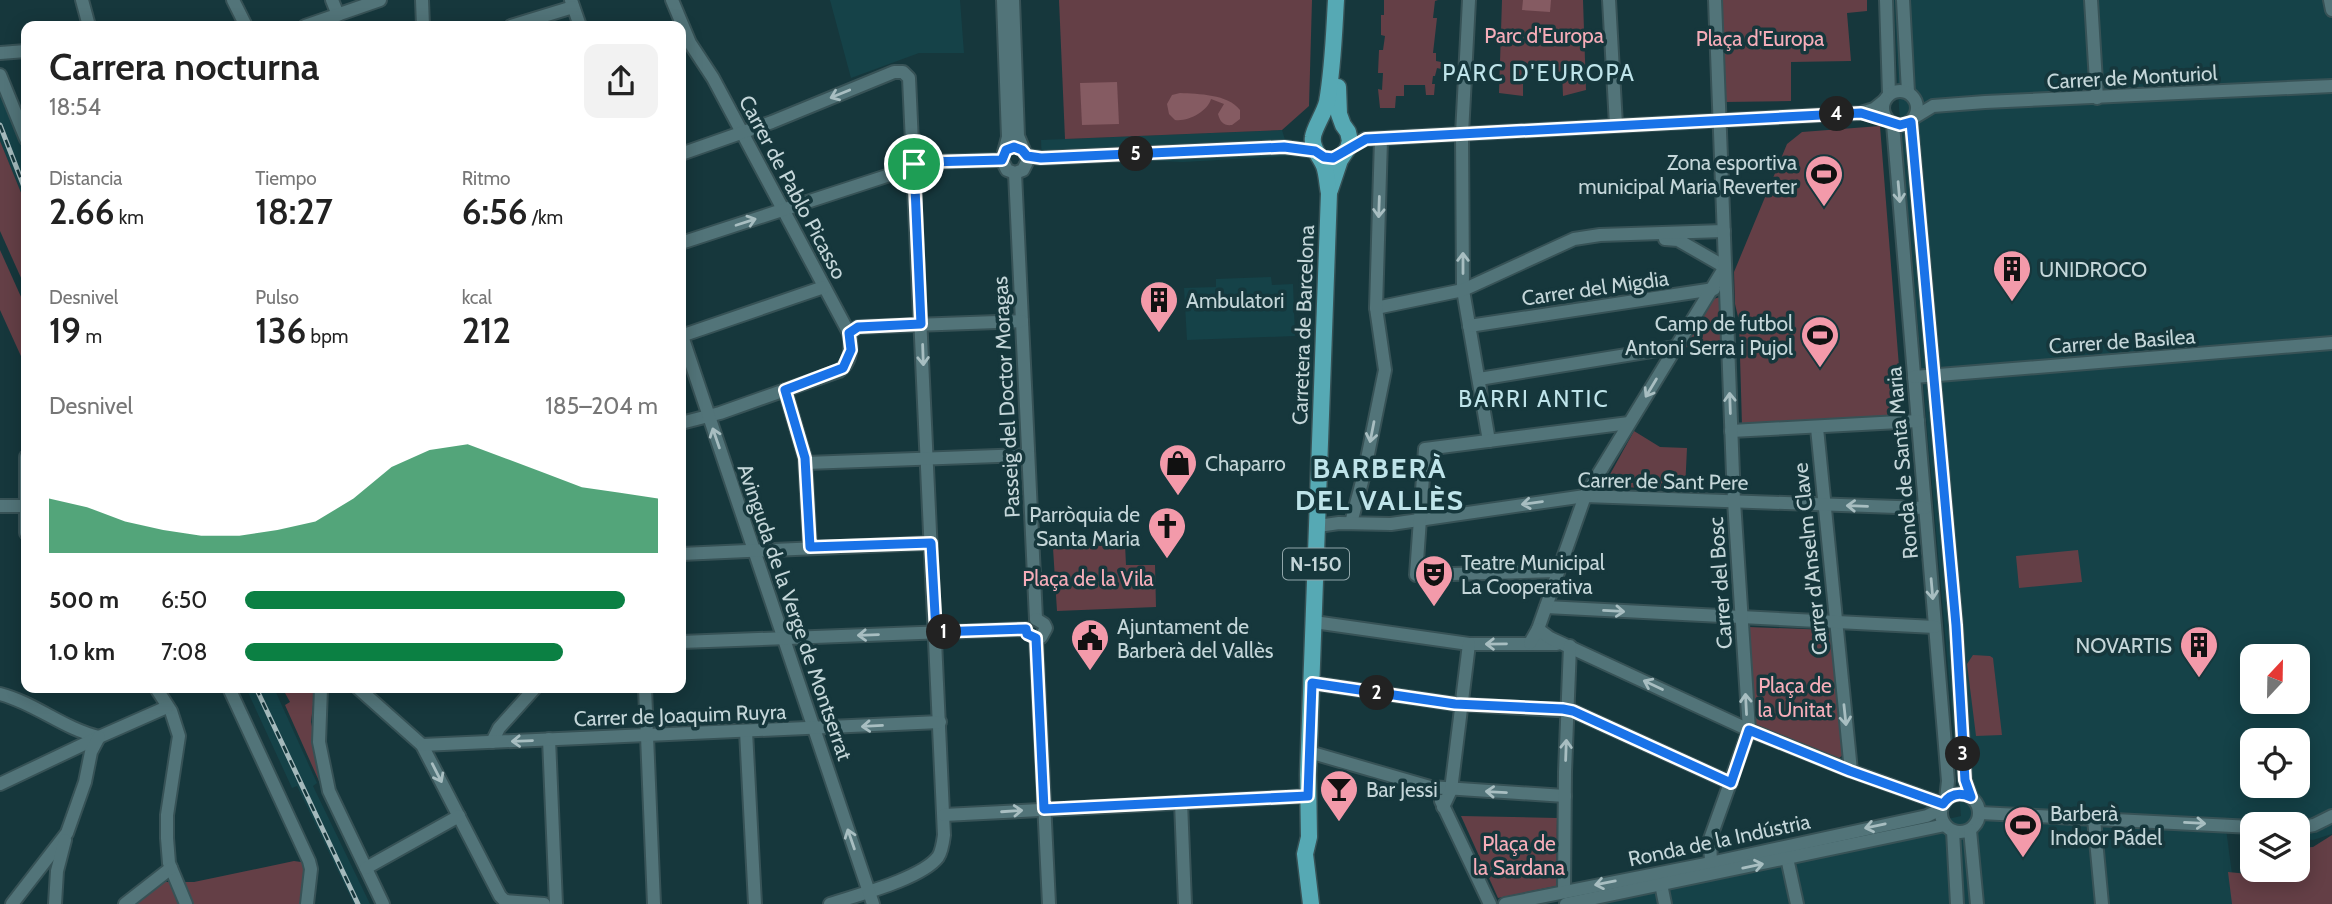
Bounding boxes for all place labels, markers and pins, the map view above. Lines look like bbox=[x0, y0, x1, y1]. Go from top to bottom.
pin: 4 bbox=[1820, 96, 1854, 132]
pin bbox=[884, 134, 944, 194]
pin: 5 bbox=[1118, 136, 1154, 172]
place label: Zona esportiva municipal Maria Reverter bbox=[1578, 150, 1797, 199]
sports icon: Zona esportiva municipal Maria Reverter bbox=[1803, 153, 1845, 208]
building icon: UNIDROCO bbox=[1991, 248, 2033, 303]
place label: UNIDROCO bbox=[2039, 257, 2147, 282]
building icon: Ambulatori bbox=[1138, 279, 1180, 334]
place label: Ambulatori bbox=[1186, 288, 1284, 313]
place label: Camp de futbol Antoni Serra i Pujol bbox=[1625, 311, 1793, 361]
sports icon: Camp de futbol Antoni Serra i Pujol bbox=[1799, 314, 1841, 369]
shop icon: Chaparro bbox=[1157, 442, 1199, 497]
place label: Chaparro bbox=[1205, 451, 1286, 476]
place label: Parròquia de Santa Maria bbox=[1029, 502, 1140, 551]
church icon: Parròquia de Santa Maria bbox=[1146, 505, 1188, 560]
place label: Teatre Municipal La Cooperativa bbox=[1461, 550, 1605, 599]
theatre icon: Teatre Municipal La Cooperativa bbox=[1413, 553, 1455, 608]
pin: 1 bbox=[926, 614, 962, 650]
place label: Ajuntament de Barberà del Vallès bbox=[1117, 614, 1274, 663]
public building icon: Ajuntament de Barberà del Vallès bbox=[1069, 617, 1111, 672]
building icon: NOVARTIS bbox=[2178, 624, 2220, 679]
place label: NOVARTIS bbox=[2075, 633, 2172, 658]
pin: 2 bbox=[1360, 676, 1394, 710]
pin: 3 bbox=[1946, 736, 1980, 772]
bar icon: Bar Jessi bbox=[1318, 768, 1360, 823]
place label: Bar Jessi bbox=[1366, 777, 1438, 802]
place label: Barberà Indoor Pádel bbox=[2050, 801, 2162, 850]
sports icon: Barberà Indoor Pádel bbox=[2002, 804, 2044, 859]

